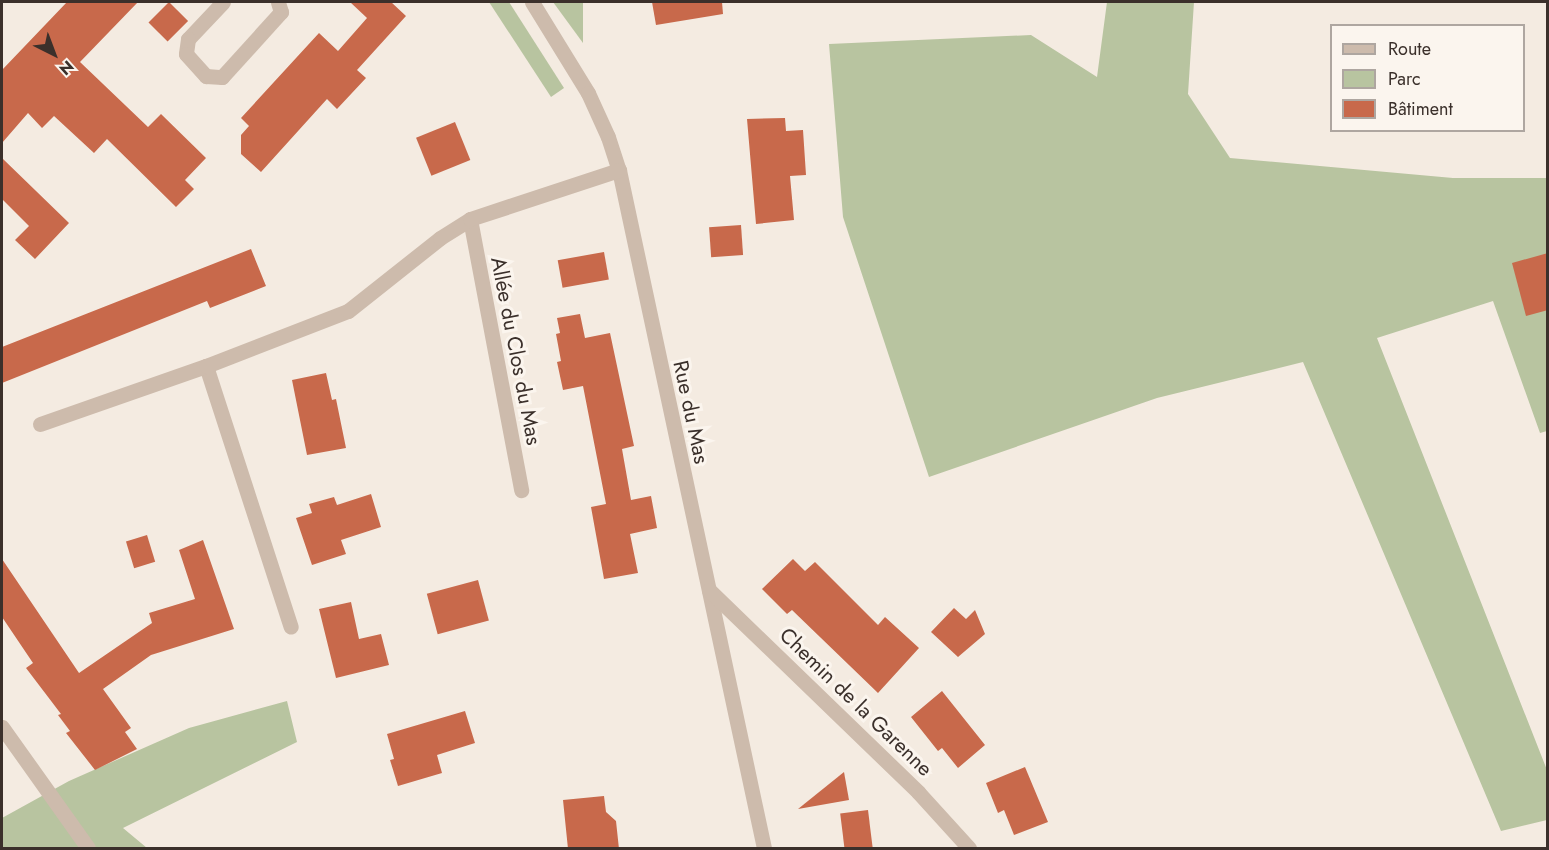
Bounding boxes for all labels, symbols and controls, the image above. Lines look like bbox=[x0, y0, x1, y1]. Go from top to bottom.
north arrow bbox=[24, 24, 84, 84]
legend bbox=[1330, 24, 1525, 132]
text: Route bbox=[1388, 36, 1431, 62]
text: N bbox=[54, 55, 79, 81]
text: Parc bbox=[1388, 66, 1421, 92]
text: Bâtiment bbox=[1388, 96, 1453, 122]
street label: Allée du Clos du Mas bbox=[485, 255, 547, 447]
street label: Rue du Mas bbox=[668, 358, 714, 466]
street label: Chemin de la Garenne bbox=[774, 623, 938, 781]

